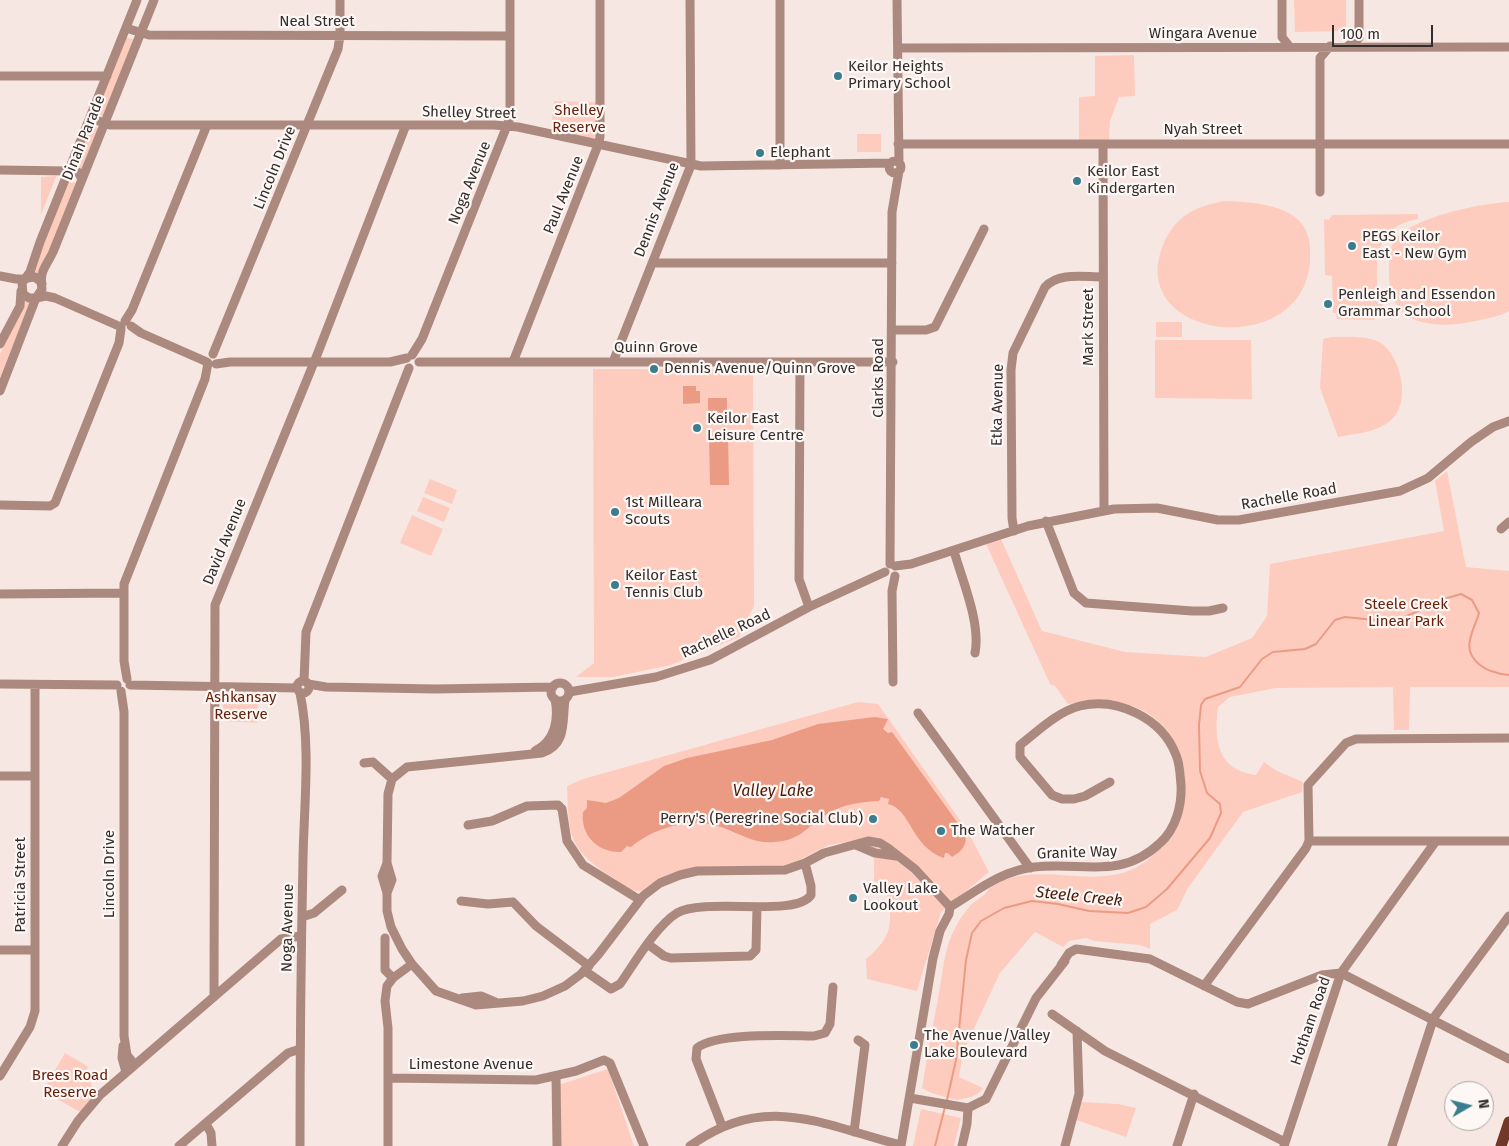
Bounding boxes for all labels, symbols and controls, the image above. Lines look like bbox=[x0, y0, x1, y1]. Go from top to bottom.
street label: Neal Street bbox=[279, 13, 355, 31]
scale bar bbox=[1334, 15, 1435, 47]
street label: Wingara Avenue bbox=[1149, 25, 1257, 43]
text: 100 m bbox=[1340, 25, 1380, 43]
place label: Keilor Heights Primary School bbox=[848, 58, 951, 93]
marker: Keilor Heights Primary School bbox=[832, 70, 844, 82]
street label: Dinah Parade bbox=[59, 93, 109, 183]
park label: Shelley Reserve bbox=[552, 102, 606, 137]
street label: Shelley Street bbox=[422, 103, 516, 123]
street label: Nyah Street bbox=[1163, 121, 1243, 139]
street label: Lincoln Drive bbox=[250, 124, 300, 212]
street label: Noga Avenue bbox=[445, 139, 495, 227]
place label: Elephant bbox=[770, 144, 830, 162]
marker: Elephant bbox=[754, 147, 766, 159]
street label: Paul Avenue bbox=[540, 153, 588, 237]
street label: Dennis Avenue bbox=[631, 160, 683, 260]
place label: Keilor East Kindergarten bbox=[1087, 163, 1175, 198]
marker: Keilor East Kindergarten bbox=[1071, 175, 1083, 187]
place label: PEGS Keilor East - New Gym bbox=[1362, 228, 1467, 263]
marker: PEGS Keilor East - New Gym bbox=[1346, 240, 1358, 252]
place label: Penleigh and Essendon Grammar School bbox=[1338, 286, 1496, 321]
street label: Mark Street bbox=[1080, 288, 1098, 366]
marker: Penleigh and Essendon Grammar School bbox=[1322, 298, 1334, 310]
street label: Clarks Road bbox=[870, 338, 888, 418]
street label: Quinn Grove bbox=[614, 339, 698, 357]
place label: Dennis Avenue/Quinn Grove bbox=[664, 360, 856, 378]
marker: Dennis Avenue/Quinn Grove bbox=[648, 363, 660, 375]
street label: Etka Avenue bbox=[988, 364, 1008, 446]
place label: Keilor East Leisure Centre bbox=[707, 410, 804, 445]
marker: Keilor East Leisure Centre bbox=[691, 422, 703, 434]
street label: Rachelle Road bbox=[1240, 480, 1338, 514]
place label: 1st Milleara Scouts bbox=[625, 494, 702, 529]
street label: David Avenue bbox=[199, 496, 251, 588]
marker: 1st Milleara Scouts bbox=[609, 506, 621, 518]
place label: Keilor East Tennis Club bbox=[625, 567, 703, 602]
marker: Keilor East Tennis Club bbox=[609, 579, 621, 591]
park label: Steele Creek Linear Park bbox=[1364, 596, 1448, 631]
street label: Rachelle Road bbox=[678, 605, 774, 663]
park label: Ashkansay Reserve bbox=[206, 689, 276, 724]
water label: Valley Lake bbox=[733, 782, 813, 802]
place label: Perry's (Peregrine Social Club) bbox=[660, 810, 863, 828]
marker: Perry's (Peregrine Social Club) bbox=[867, 813, 879, 825]
place label: The Watcher bbox=[951, 822, 1035, 840]
marker: The Watcher bbox=[935, 825, 947, 837]
street label: Lincoln Drive bbox=[101, 830, 119, 918]
street label: Patricia Street bbox=[12, 837, 30, 933]
street label: Granite Way bbox=[1036, 843, 1118, 863]
place label: Valley Lake Lookout bbox=[863, 880, 938, 915]
water label: Steele Creek bbox=[1035, 883, 1123, 911]
street label: Noga Avenue bbox=[278, 884, 298, 972]
marker: Valley Lake Lookout bbox=[847, 892, 859, 904]
street label: Hotham Road bbox=[1287, 974, 1335, 1068]
place label: The Avenue/Valley Lake Boulevard bbox=[924, 1027, 1050, 1062]
marker: The Avenue/Valley Lake Boulevard bbox=[908, 1039, 920, 1051]
street label: Limestone Avenue bbox=[409, 1056, 533, 1074]
park label: Brees Road Reserve bbox=[32, 1067, 108, 1102]
north arrow bbox=[1444, 1081, 1494, 1131]
text: N bbox=[1474, 1098, 1492, 1110]

